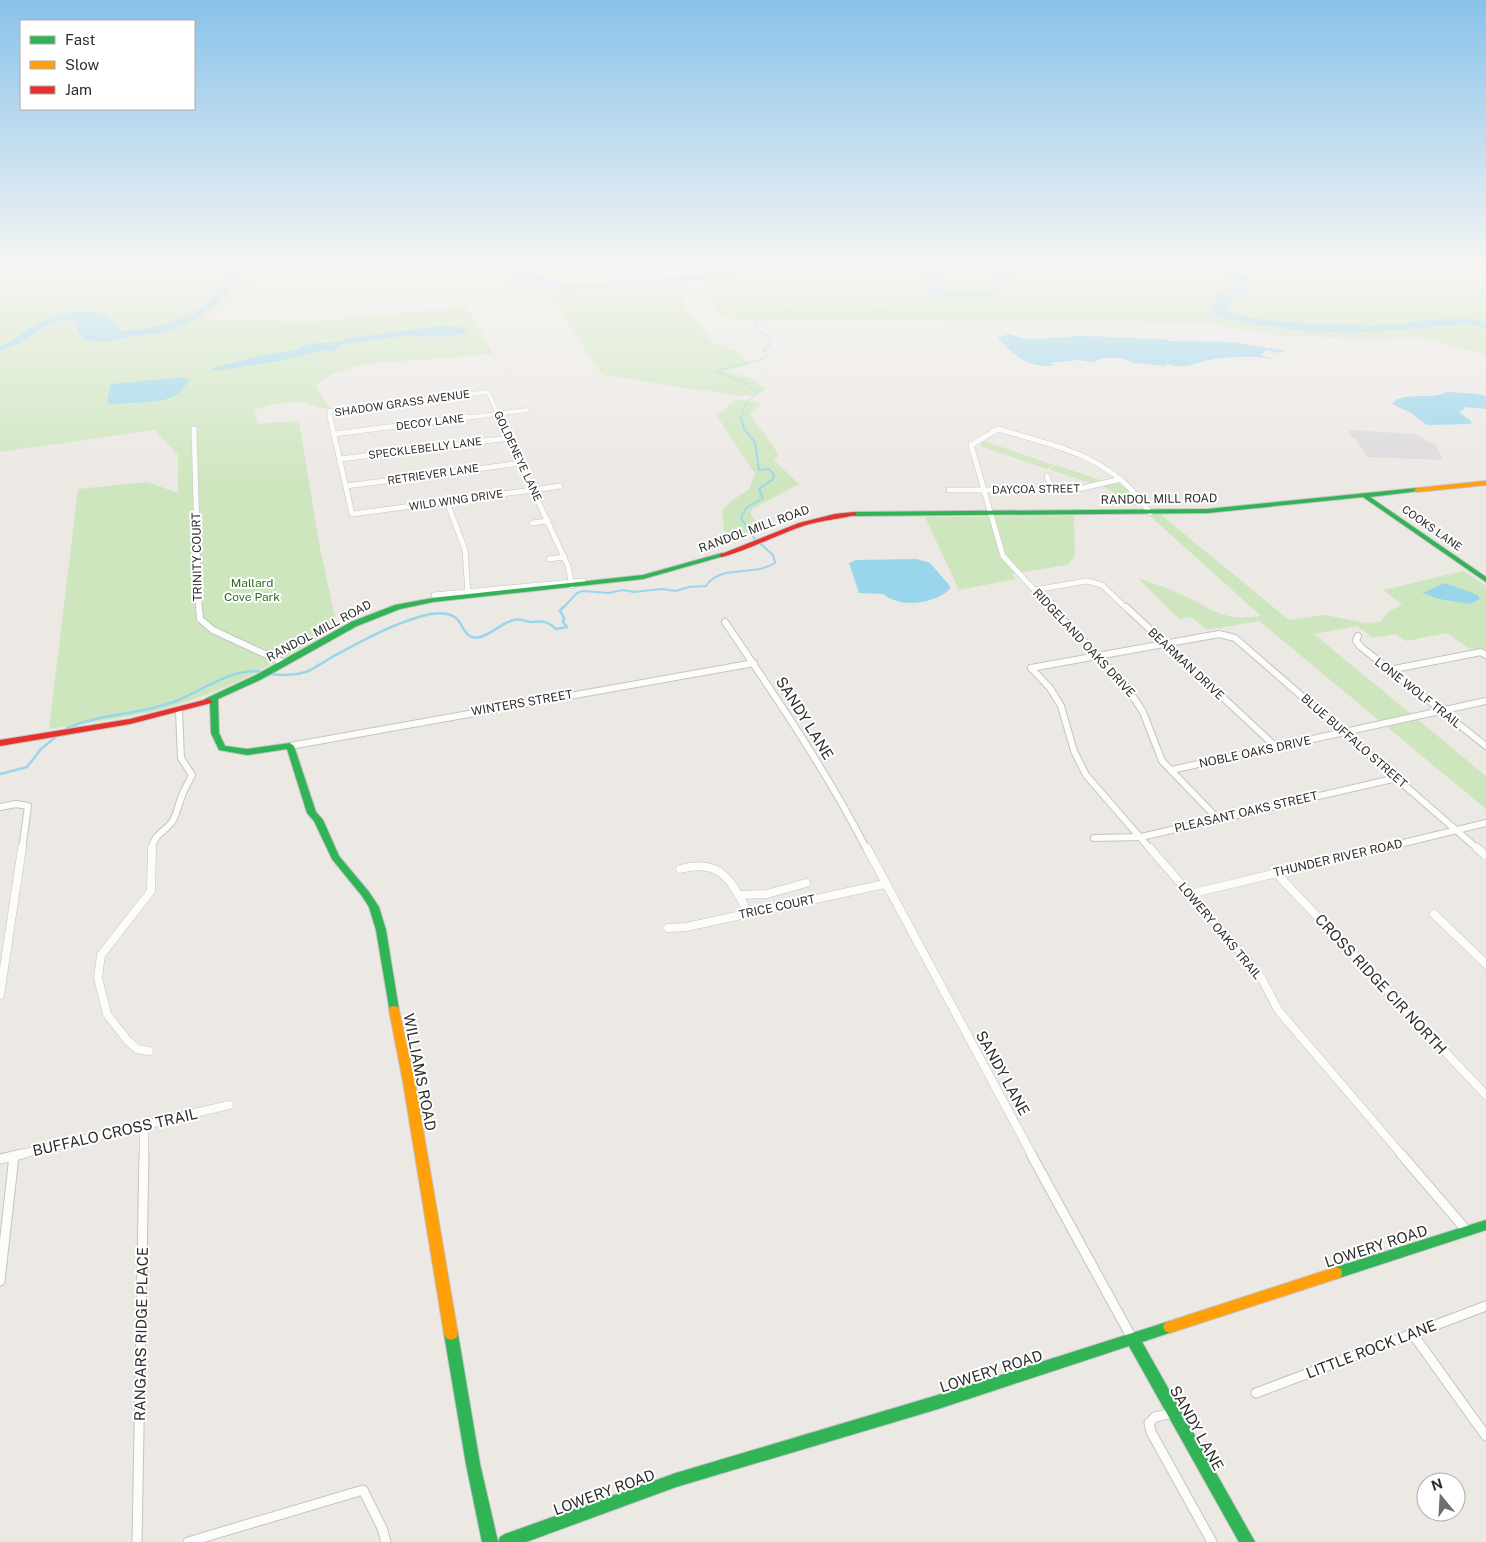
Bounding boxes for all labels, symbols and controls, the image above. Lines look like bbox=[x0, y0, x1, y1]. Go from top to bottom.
legend bbox=[20, 20, 195, 110]
text: Fast bbox=[65, 31, 95, 48]
text: Slow bbox=[65, 56, 100, 73]
text: Jam bbox=[65, 81, 92, 98]
street label: SHADOW GRASS AVENUE bbox=[334, 388, 471, 418]
street label: GOLDENEYE LANE bbox=[492, 409, 544, 503]
street label: DECOY LANE bbox=[395, 412, 465, 432]
street label: SPECKLEBELLY LANE bbox=[368, 435, 483, 461]
street label: RETRIEVER LANE bbox=[386, 462, 480, 486]
street label: DAYCOA STREET bbox=[992, 482, 1081, 496]
street label: WILD WING DRIVE bbox=[408, 487, 504, 513]
street label: RANDOL MILL ROAD bbox=[1101, 491, 1217, 507]
street label: RANDOL MILL ROAD bbox=[697, 502, 811, 556]
street label: COOKS LANE bbox=[1400, 503, 1464, 553]
street label: TRINITY COURT bbox=[189, 512, 205, 602]
park label: Mallard Cove Park bbox=[224, 576, 280, 604]
street label: RIDGELAND OAKS DRIVE bbox=[1030, 586, 1138, 700]
street label: RANDOL MILL ROAD bbox=[264, 597, 374, 665]
street label: BEARMAN DRIVE bbox=[1145, 625, 1227, 703]
street label: LONE WOLF TRAIL bbox=[1372, 655, 1464, 731]
street label: SANDY LANE bbox=[773, 674, 837, 762]
street label: WINTERS STREET bbox=[470, 687, 574, 719]
street label: BLUE BUFFALO STREET bbox=[1298, 691, 1410, 791]
street label: NOBLE OAKS DRIVE bbox=[1198, 733, 1312, 771]
street label: PLEASANT OAKS STREET bbox=[1173, 789, 1319, 835]
street label: THUNDER RIVER ROAD bbox=[1272, 836, 1404, 880]
street label: LOWERY OAKS TRAIL bbox=[1175, 880, 1265, 982]
street label: TRICE COURT bbox=[738, 892, 816, 922]
street label: CROSS RIDGE CIR NORTH bbox=[1312, 911, 1450, 1057]
street label: WILLIAMS ROAD bbox=[400, 1012, 440, 1132]
street label: SANDY LANE bbox=[973, 1028, 1033, 1118]
street label: BUFFALO CROSS TRAIL bbox=[31, 1105, 199, 1159]
street label: LOWERY ROAD bbox=[1323, 1221, 1429, 1271]
street label: RANGARS RIDGE PLACE bbox=[131, 1247, 151, 1421]
street label: LITTLE ROCK LANE bbox=[1304, 1316, 1438, 1382]
street label: LOWERY ROAD bbox=[938, 1346, 1044, 1396]
street label: SANDY LANE bbox=[1167, 1383, 1227, 1473]
street label: LOWERY ROAD bbox=[551, 1466, 657, 1518]
north arrow bbox=[1416, 1472, 1466, 1522]
text: N bbox=[1429, 1475, 1445, 1494]

